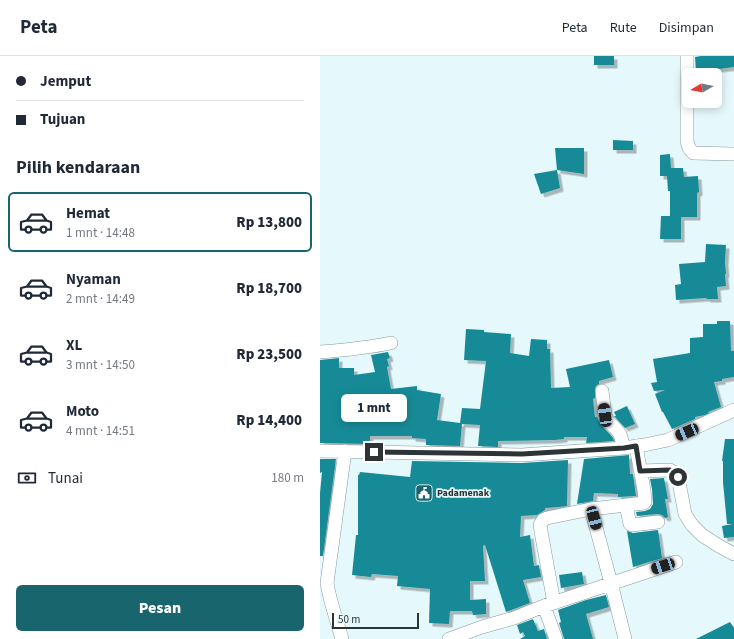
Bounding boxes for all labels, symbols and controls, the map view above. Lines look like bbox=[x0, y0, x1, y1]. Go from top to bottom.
text: Peta bbox=[20, 14, 57, 41]
text: Peta bbox=[562, 18, 588, 38]
text: Rute bbox=[610, 18, 637, 38]
text: Disimpan bbox=[659, 18, 714, 38]
north arrow bbox=[682, 68, 722, 108]
map controls bbox=[682, 68, 722, 108]
text: Jemput bbox=[40, 71, 91, 92]
text: Tujuan bbox=[40, 109, 85, 130]
text: Pilih kendaraan bbox=[16, 155, 140, 180]
text: Hemat bbox=[66, 203, 110, 224]
icon: car bbox=[18, 204, 54, 240]
text: Rp 13,800 bbox=[236, 212, 302, 233]
text: 1 mnt · 14:48 bbox=[66, 224, 135, 242]
text: Nyaman bbox=[66, 269, 121, 290]
icon: car bbox=[18, 270, 54, 306]
text: Rp 18,700 bbox=[236, 278, 302, 299]
text: 2 mnt · 14:49 bbox=[66, 290, 135, 308]
text: XL bbox=[66, 335, 82, 356]
icon: car bbox=[18, 336, 54, 372]
text: Rp 23,500 bbox=[236, 344, 302, 365]
text: 3 mnt · 14:50 bbox=[66, 356, 135, 374]
callout: 1 mnt bbox=[341, 394, 407, 422]
text: 1 mnt bbox=[357, 399, 391, 417]
text: Moto bbox=[66, 401, 99, 422]
icon: car bbox=[18, 402, 54, 438]
car bbox=[597, 402, 613, 428]
text: Rp 14,400 bbox=[236, 410, 302, 431]
text: 4 mnt · 14:51 bbox=[66, 422, 135, 440]
car bbox=[674, 422, 700, 442]
route end bbox=[365, 443, 383, 461]
icon: cash bbox=[16, 467, 38, 489]
text: Tunai bbox=[48, 468, 83, 489]
route start bbox=[669, 468, 687, 486]
text: 180 m bbox=[271, 469, 304, 487]
public building icon: Padamenak bbox=[414, 483, 434, 503]
place label: Padamenak bbox=[437, 486, 490, 500]
car bbox=[585, 505, 603, 531]
car bbox=[650, 557, 676, 575]
button: Pesan bbox=[16, 585, 304, 631]
scale bar bbox=[332, 611, 419, 630]
text: 50 m bbox=[338, 612, 360, 627]

